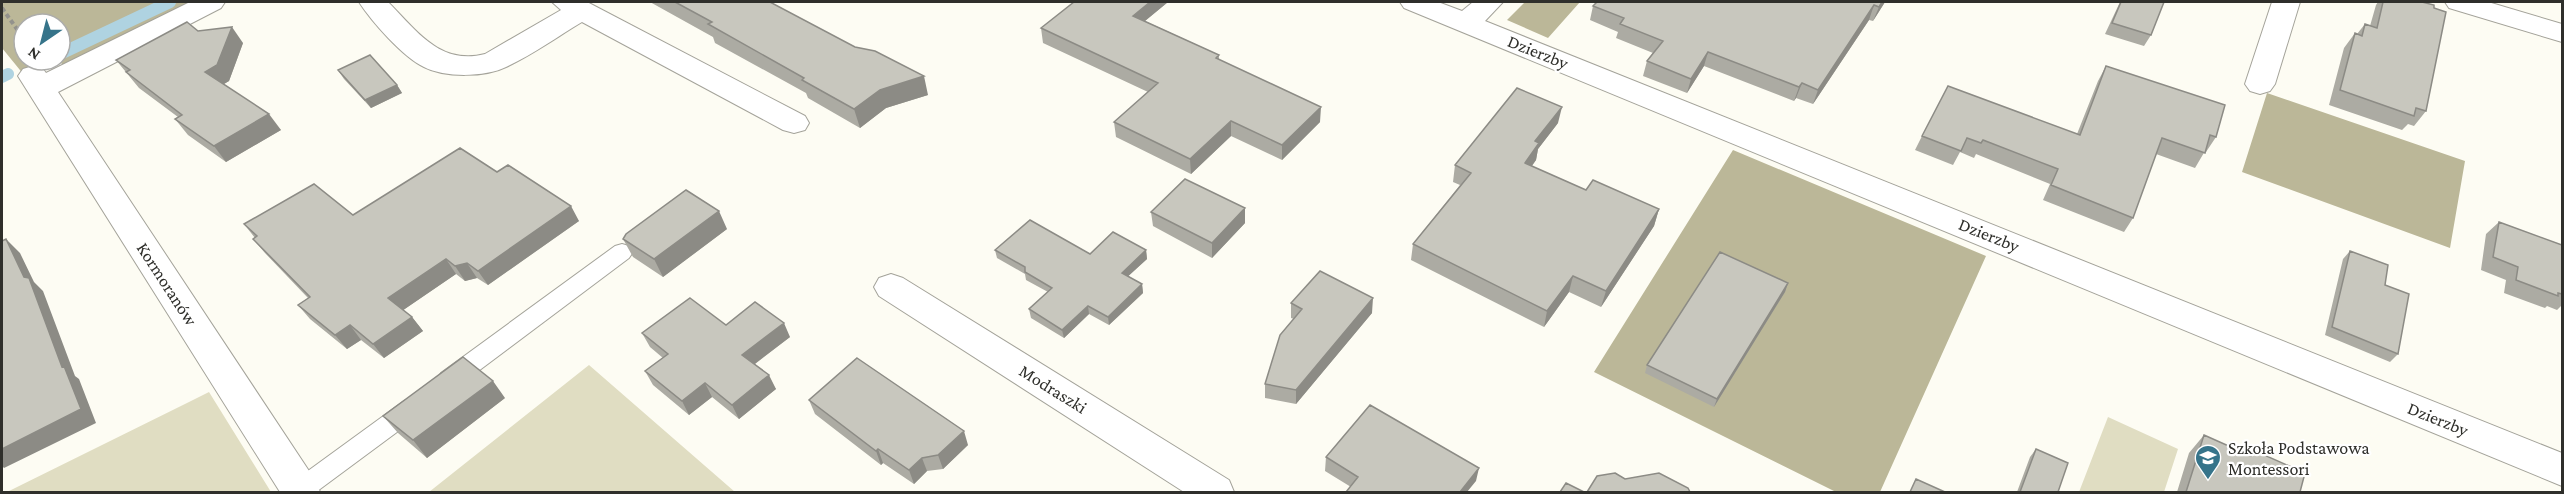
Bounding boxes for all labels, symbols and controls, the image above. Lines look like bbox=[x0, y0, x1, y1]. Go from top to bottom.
north arrow bbox=[12, 12, 72, 72]
street label: Dzierzby bbox=[1505, 31, 1572, 73]
text: N bbox=[24, 44, 43, 64]
street label: Dzierzby bbox=[1956, 214, 2023, 256]
street label: Kormoranów bbox=[133, 239, 202, 330]
street label: Modraszki bbox=[1016, 360, 1091, 418]
street label: Dzierzby bbox=[2405, 398, 2472, 440]
place label: Szkoła Podstawowa Montessori bbox=[2228, 438, 2370, 479]
school or university icon: Szkoła Podstawowa Montessori bbox=[2193, 443, 2223, 481]

